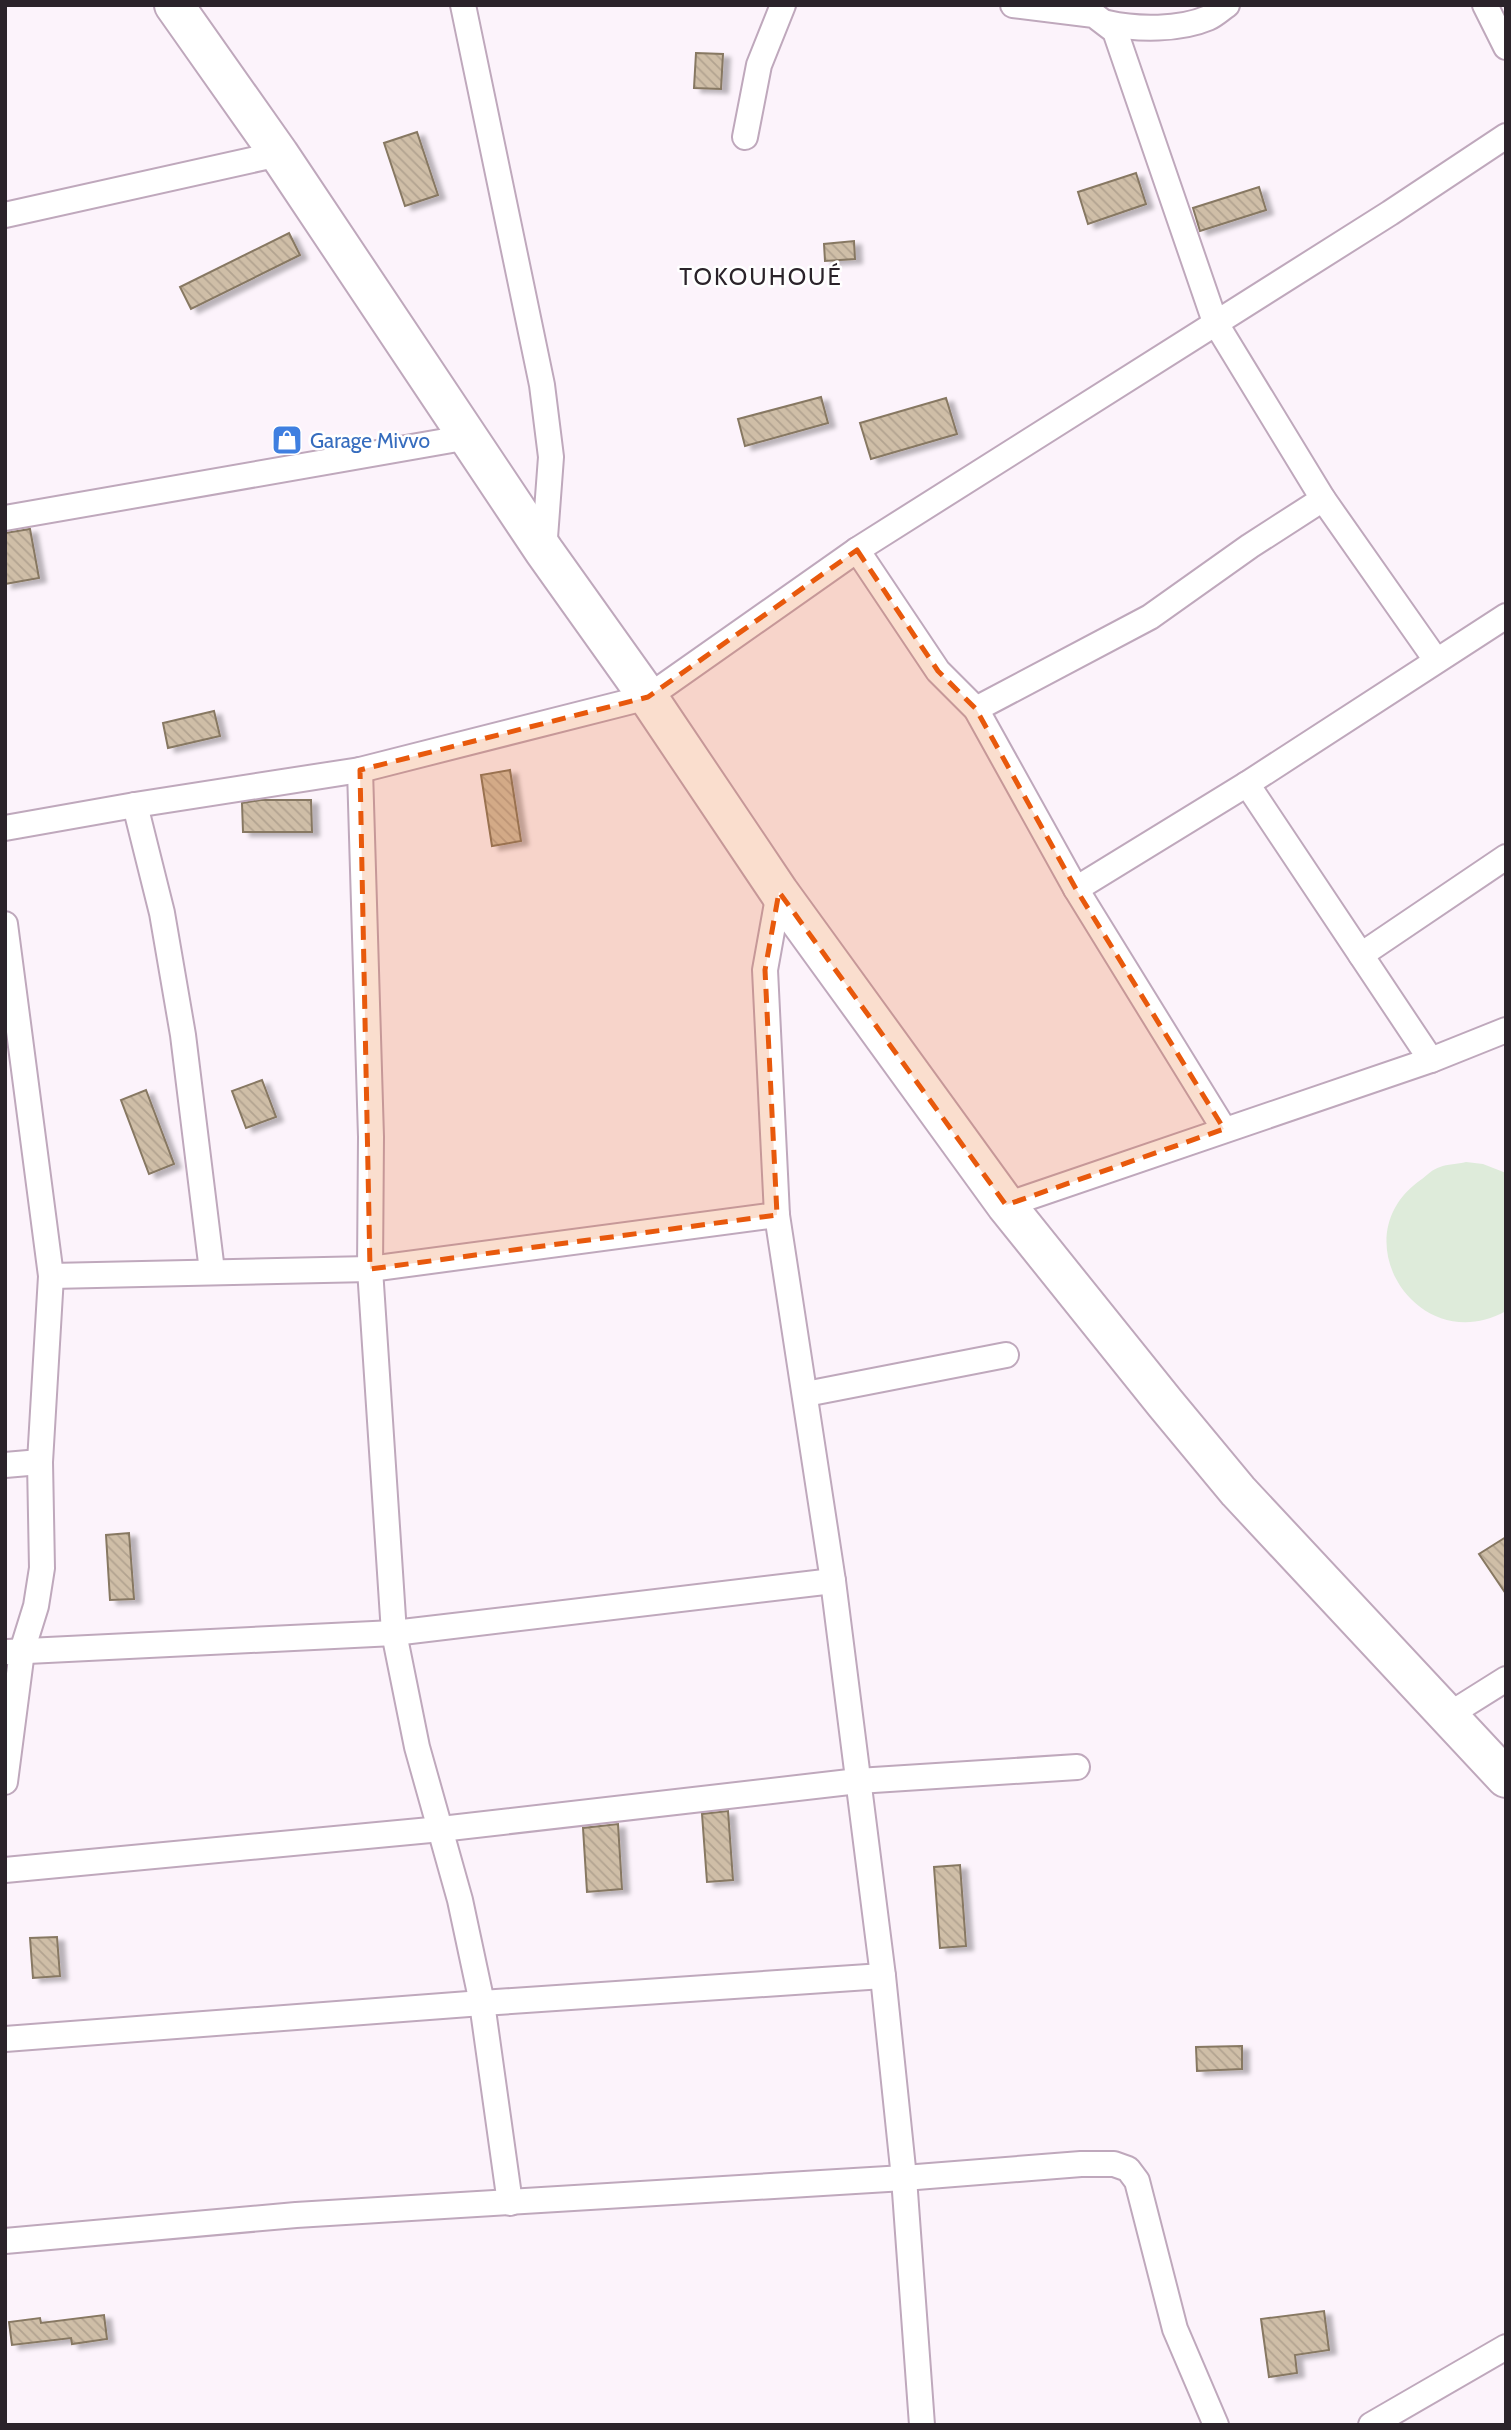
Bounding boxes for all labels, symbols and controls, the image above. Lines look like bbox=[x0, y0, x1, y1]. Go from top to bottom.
district label: TOKOUHOUÉ bbox=[679, 262, 843, 291]
shop icon: Garage Mivvo bbox=[270, 423, 304, 457]
place label: Garage Mivvo bbox=[310, 428, 430, 453]

